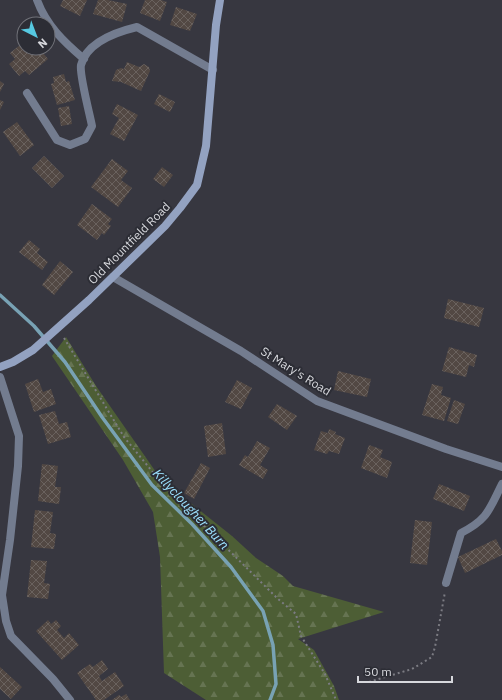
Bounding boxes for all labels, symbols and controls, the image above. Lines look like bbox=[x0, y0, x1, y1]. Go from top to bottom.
north arrow bbox=[16, 16, 56, 56]
text: N bbox=[35, 36, 50, 51]
street label: Old Mountfield Road bbox=[85, 199, 173, 287]
street label: St Mary's Road bbox=[258, 343, 334, 399]
water label: Killyclougher Burn bbox=[149, 465, 233, 553]
scale bar bbox=[358, 658, 452, 684]
text: 50 m bbox=[364, 664, 392, 679]

